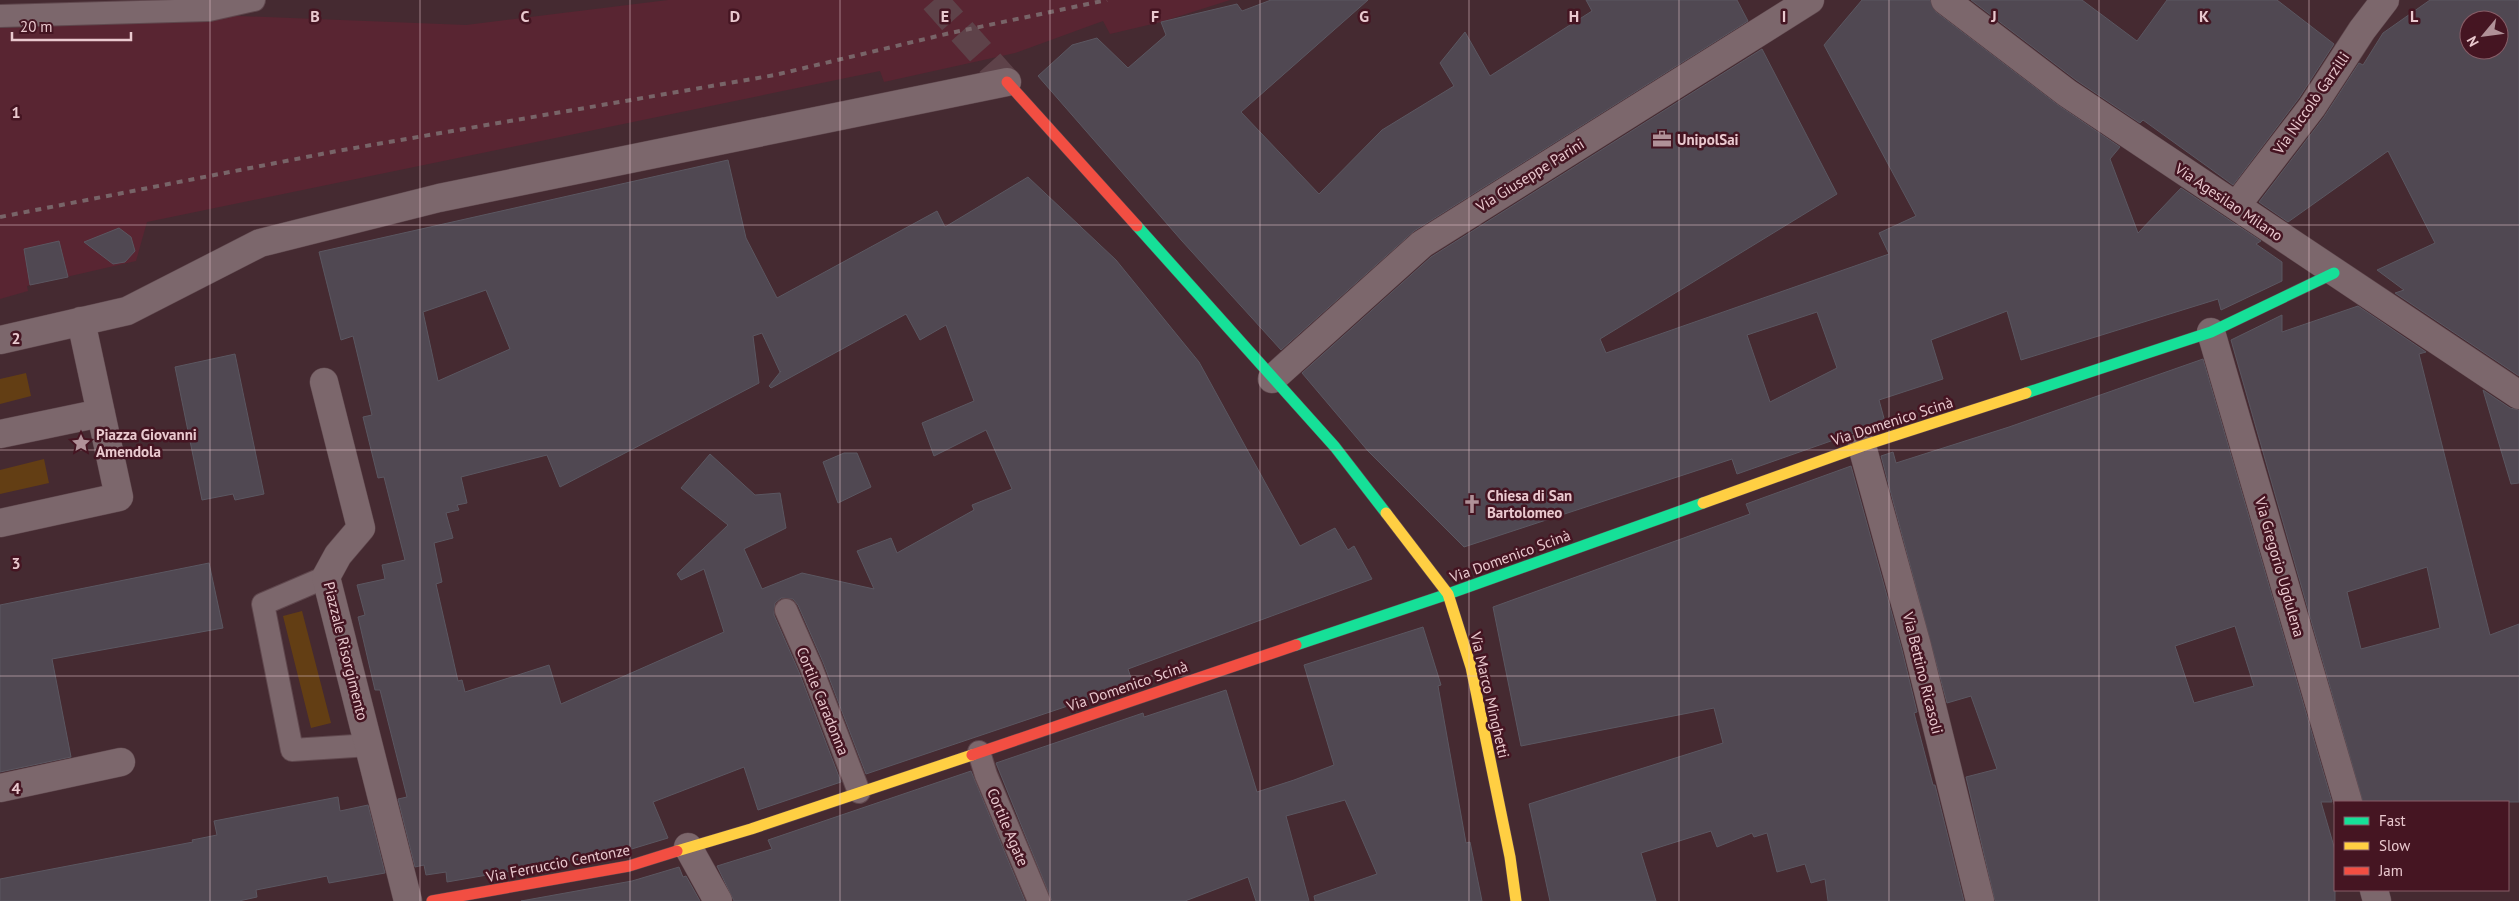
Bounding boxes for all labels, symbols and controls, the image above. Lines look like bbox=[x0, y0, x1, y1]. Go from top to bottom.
text: B bbox=[310, 6, 320, 26]
text: C bbox=[521, 6, 530, 26]
text: D bbox=[730, 6, 740, 26]
text: E bbox=[941, 6, 949, 26]
text: F bbox=[1151, 6, 1159, 26]
text: G bbox=[1359, 6, 1369, 26]
text: H bbox=[1569, 6, 1579, 26]
text: I bbox=[1782, 6, 1786, 26]
text: J bbox=[1990, 6, 1997, 26]
text: K bbox=[2199, 6, 2209, 26]
text: L bbox=[2410, 6, 2419, 26]
scale bar bbox=[12, 10, 131, 42]
north arrow bbox=[2459, 10, 2509, 60]
text: 20 m bbox=[20, 17, 53, 36]
text: N bbox=[2463, 33, 2483, 50]
street label: Via Niccolò Garzilli bbox=[2268, 48, 2353, 159]
text: 1 bbox=[11, 102, 21, 122]
office icon: UnipolSai bbox=[1651, 128, 1673, 150]
place label: UnipolSai bbox=[1677, 130, 1739, 149]
street label: Via Giuseppe Parini bbox=[1472, 134, 1587, 216]
street label: Via Agesilao Milano bbox=[2171, 158, 2287, 245]
text: 2 bbox=[11, 328, 21, 348]
street label: Via Domenico Scinà bbox=[1828, 392, 1955, 450]
place label: Piazza Giovanni Amendola bbox=[96, 425, 197, 461]
place icon: Piazza Giovanni Amendola bbox=[70, 432, 92, 454]
place label: Chiesa di San Bartolomeo bbox=[1487, 486, 1572, 522]
church icon: Chiesa di San Bartolomeo bbox=[1461, 493, 1483, 515]
street label: Via Gregorio Ugdulena bbox=[2251, 494, 2309, 639]
street label: Via Domenico Scinà bbox=[1446, 525, 1573, 587]
text: 3 bbox=[11, 553, 21, 573]
street label: Piazzale Risorgimento bbox=[320, 580, 372, 722]
street label: Via Bettino Ricasoli bbox=[1898, 609, 1947, 736]
street label: Via Marco Minghetti bbox=[1466, 629, 1514, 760]
street label: Cortile Caradonna bbox=[793, 644, 853, 758]
street label: Via Domenico Scinà bbox=[1063, 656, 1190, 716]
text: 4 bbox=[11, 778, 21, 798]
street label: Cortile Agate bbox=[983, 785, 1033, 869]
legend bbox=[2334, 801, 2509, 891]
text: Fast bbox=[2379, 811, 2406, 830]
text: Slow bbox=[2379, 836, 2410, 855]
street label: Via Ferruccio Centonze bbox=[484, 840, 631, 886]
text: Jam bbox=[2378, 861, 2403, 880]

